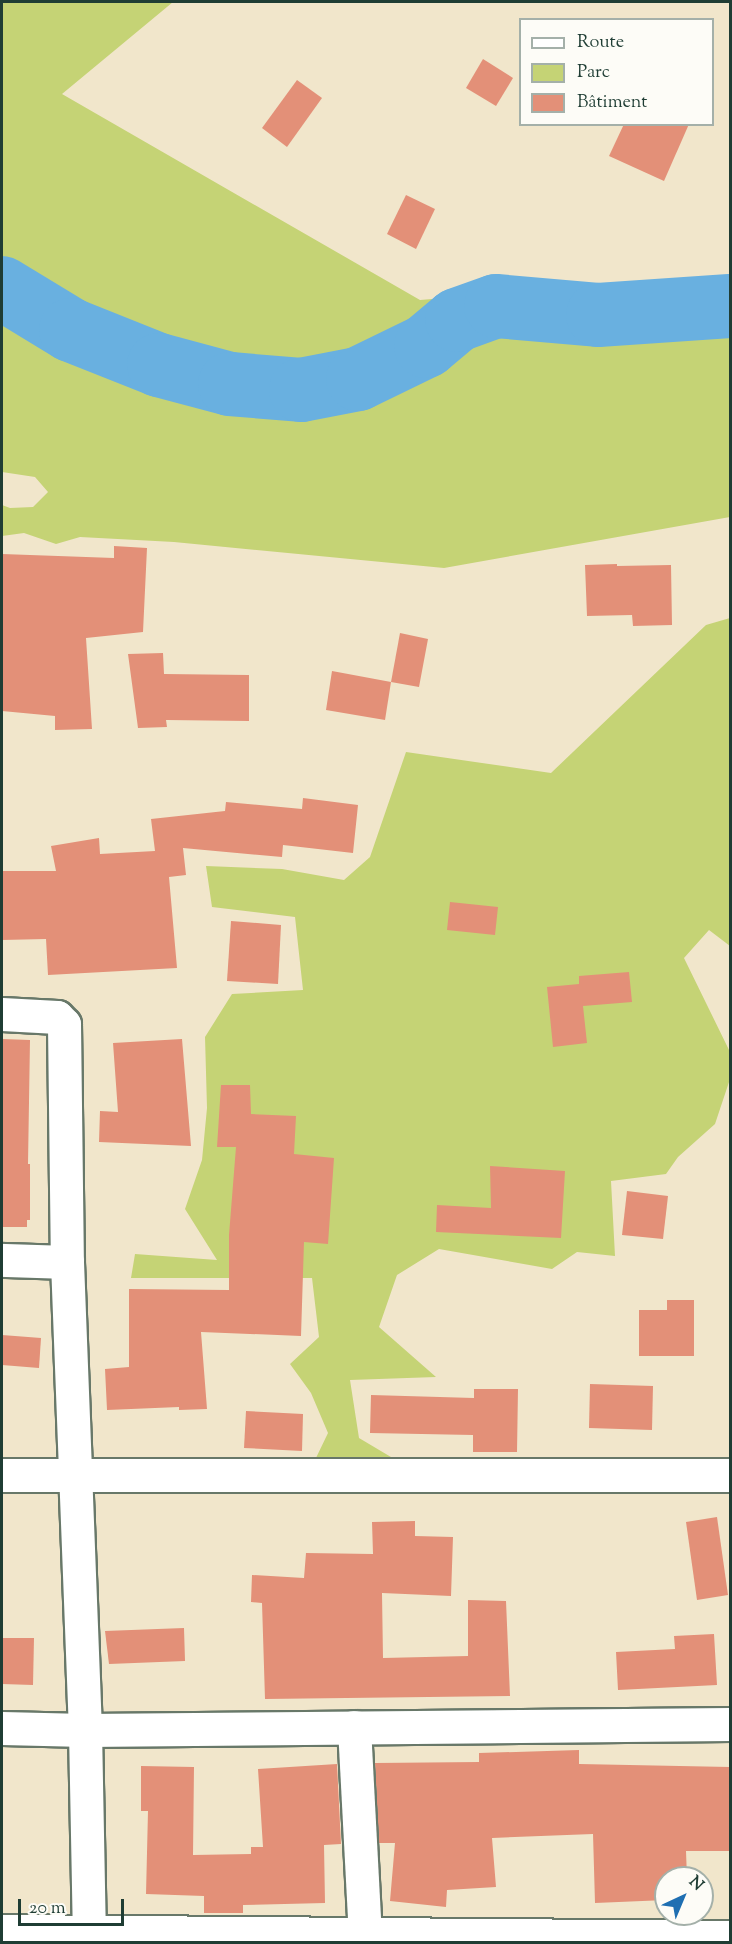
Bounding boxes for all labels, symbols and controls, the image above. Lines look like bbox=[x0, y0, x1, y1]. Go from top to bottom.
legend bbox=[519, 18, 714, 126]
text: Route bbox=[577, 30, 624, 56]
text: Parc bbox=[577, 60, 610, 86]
text: Bâtiment bbox=[577, 90, 647, 116]
north arrow bbox=[654, 1866, 714, 1926]
text: N bbox=[683, 1871, 708, 1897]
scale bar bbox=[21, 1887, 128, 1925]
text: 20 m bbox=[29, 1896, 66, 1922]

